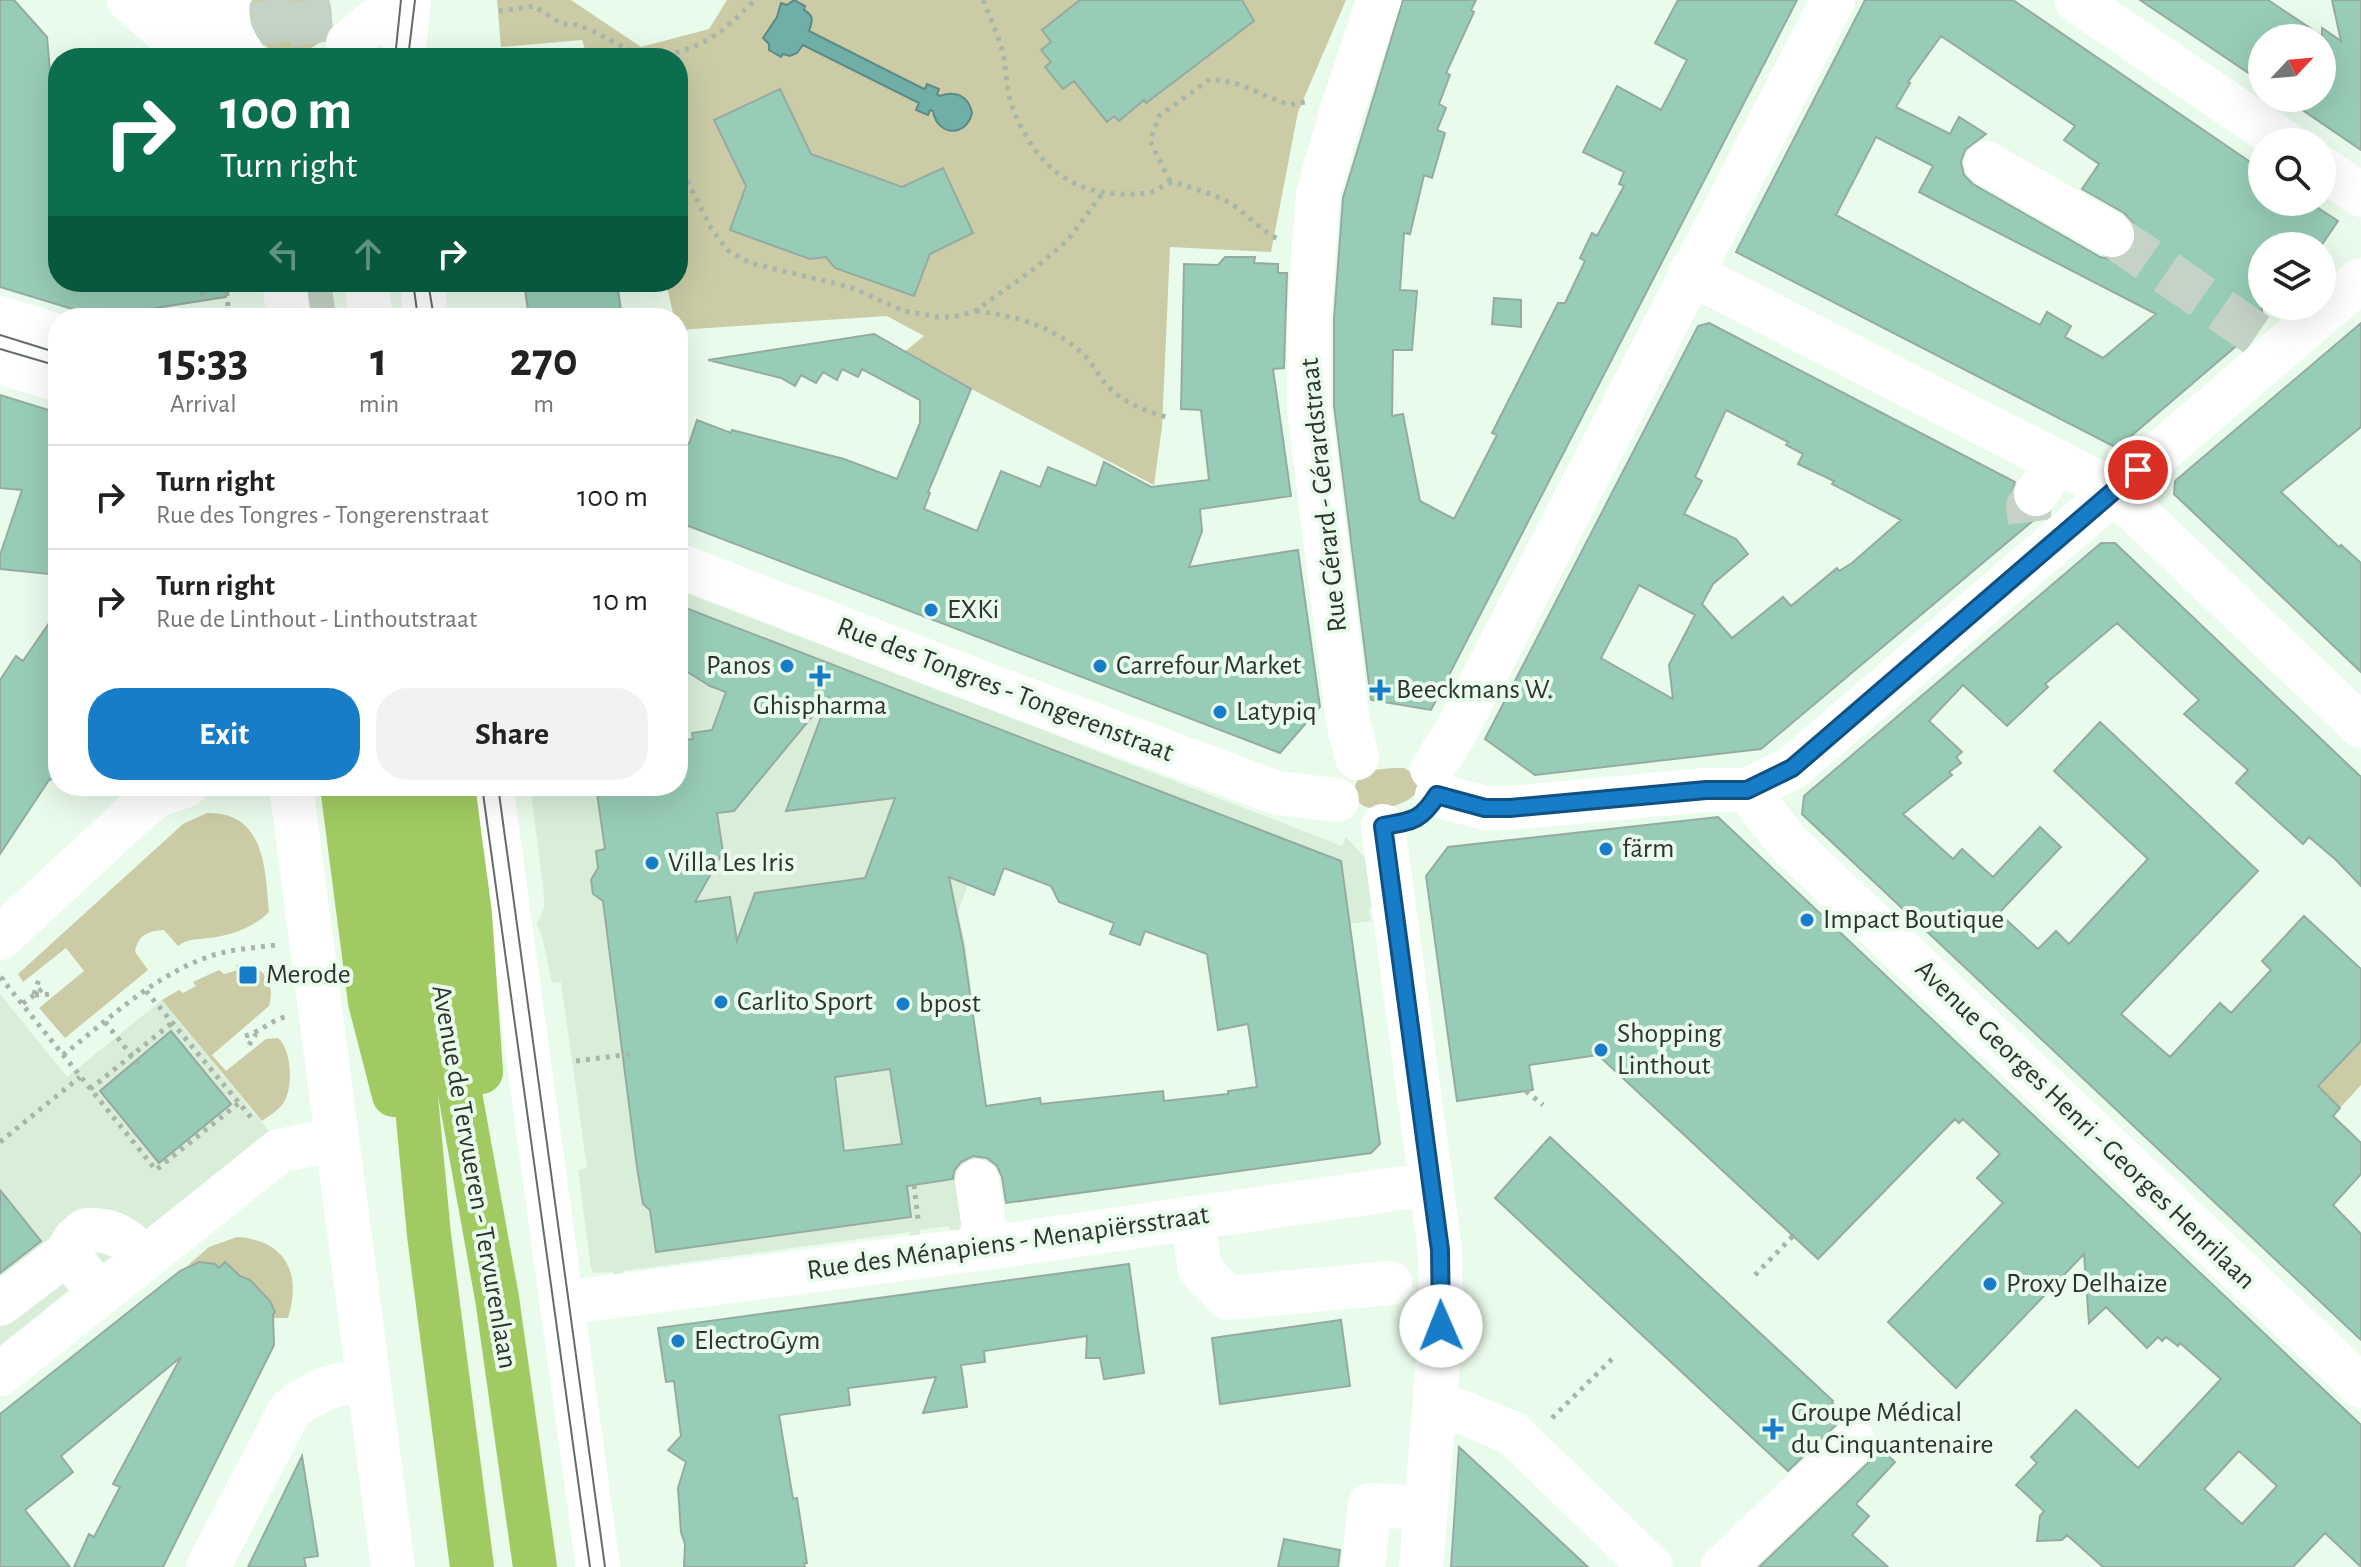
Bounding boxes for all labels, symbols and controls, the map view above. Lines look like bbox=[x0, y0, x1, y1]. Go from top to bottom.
north arrow bbox=[2248, 24, 2336, 112]
map controls bbox=[2248, 24, 2336, 320]
icon: right bbox=[88, 80, 192, 184]
text: 100 m bbox=[220, 83, 352, 139]
button: search bbox=[2248, 128, 2336, 216]
text: Turn right bbox=[220, 148, 357, 184]
icon: left bbox=[262, 232, 306, 276]
icon: ahead bbox=[346, 232, 390, 276]
icon: right bbox=[430, 232, 474, 276]
button: layers bbox=[2248, 232, 2336, 320]
text: 15:33 bbox=[158, 337, 249, 385]
text: 1 bbox=[370, 337, 388, 385]
text: 270 bbox=[509, 337, 578, 385]
street label: Rue Gérard - Gérardstraat bbox=[1296, 356, 1352, 634]
text: Arrival bbox=[170, 391, 237, 417]
text: min bbox=[359, 391, 399, 417]
text: m bbox=[533, 391, 554, 417]
pin bbox=[2104, 436, 2172, 504]
icon: arrive bbox=[2116, 448, 2160, 492]
text: Turn right bbox=[156, 467, 275, 497]
icon: right bbox=[88, 475, 132, 519]
text: 100 m bbox=[577, 482, 648, 512]
text: Rue des Tongres - Tongerenstraat bbox=[156, 502, 489, 528]
text: Turn right bbox=[156, 571, 275, 601]
icon: right bbox=[88, 579, 132, 623]
text: 10 m bbox=[593, 586, 648, 616]
place label: EXKi bbox=[947, 596, 999, 624]
marker: EXKi bbox=[922, 601, 940, 619]
text: Rue de Linthout - Linthoutstraat bbox=[156, 606, 477, 632]
street label: Rue des Tongres - Tongerenstraat bbox=[833, 613, 1177, 767]
place label: Panos bbox=[706, 652, 771, 680]
place label: Carrefour Market bbox=[1116, 652, 1301, 680]
marker: Panos bbox=[778, 657, 796, 675]
marker: Carrefour Market bbox=[1091, 657, 1109, 675]
marker: Ghispharma bbox=[811, 667, 829, 685]
place label: Beeckmans W. bbox=[1396, 676, 1554, 704]
marker: Beeckmans W. bbox=[1371, 681, 1389, 699]
button: Exit bbox=[88, 688, 360, 780]
button: Share bbox=[376, 688, 648, 780]
place label: Ghispharma bbox=[753, 692, 887, 720]
place label: Latypiq bbox=[1236, 698, 1317, 726]
marker: Latypiq bbox=[1211, 703, 1229, 721]
place label: färm bbox=[1622, 835, 1674, 863]
marker: färm bbox=[1597, 840, 1615, 858]
place label: Villa Les Iris bbox=[668, 849, 795, 877]
marker: Villa Les Iris bbox=[643, 854, 661, 872]
place label: Impact Boutique bbox=[1823, 906, 2004, 934]
marker: Impact Boutique bbox=[1798, 911, 1816, 929]
street label: Avenue Georges Henri - Georges Henrilaan bbox=[1910, 955, 2260, 1295]
place label: Merode bbox=[266, 961, 351, 989]
marker: Merode bbox=[237, 964, 259, 986]
street label: Avenue de Tervueren - Tervurenlaan bbox=[426, 983, 522, 1371]
place label: Carlito Sport bbox=[737, 988, 873, 1016]
place label: bpost bbox=[919, 990, 981, 1018]
marker: Carlito Sport bbox=[712, 993, 730, 1011]
marker: bpost bbox=[894, 995, 912, 1013]
place label: Shopping Linthout bbox=[1617, 1020, 1722, 1080]
marker: Shopping Linthout bbox=[1592, 1041, 1610, 1059]
street label: Rue des Ménapiens - Menapiërsstraat bbox=[805, 1201, 1211, 1285]
place label: Proxy Delhaize bbox=[2006, 1270, 2167, 1298]
marker: Proxy Delhaize bbox=[1981, 1275, 1999, 1293]
position arrow bbox=[1399, 1284, 1483, 1368]
place label: ElectroGym bbox=[694, 1327, 820, 1355]
marker: ElectroGym bbox=[669, 1332, 687, 1350]
place label: Groupe Médical du Cinquantenaire bbox=[1791, 1399, 1993, 1459]
marker: Groupe Médical du Cinquantenaire bbox=[1762, 1418, 1784, 1440]

